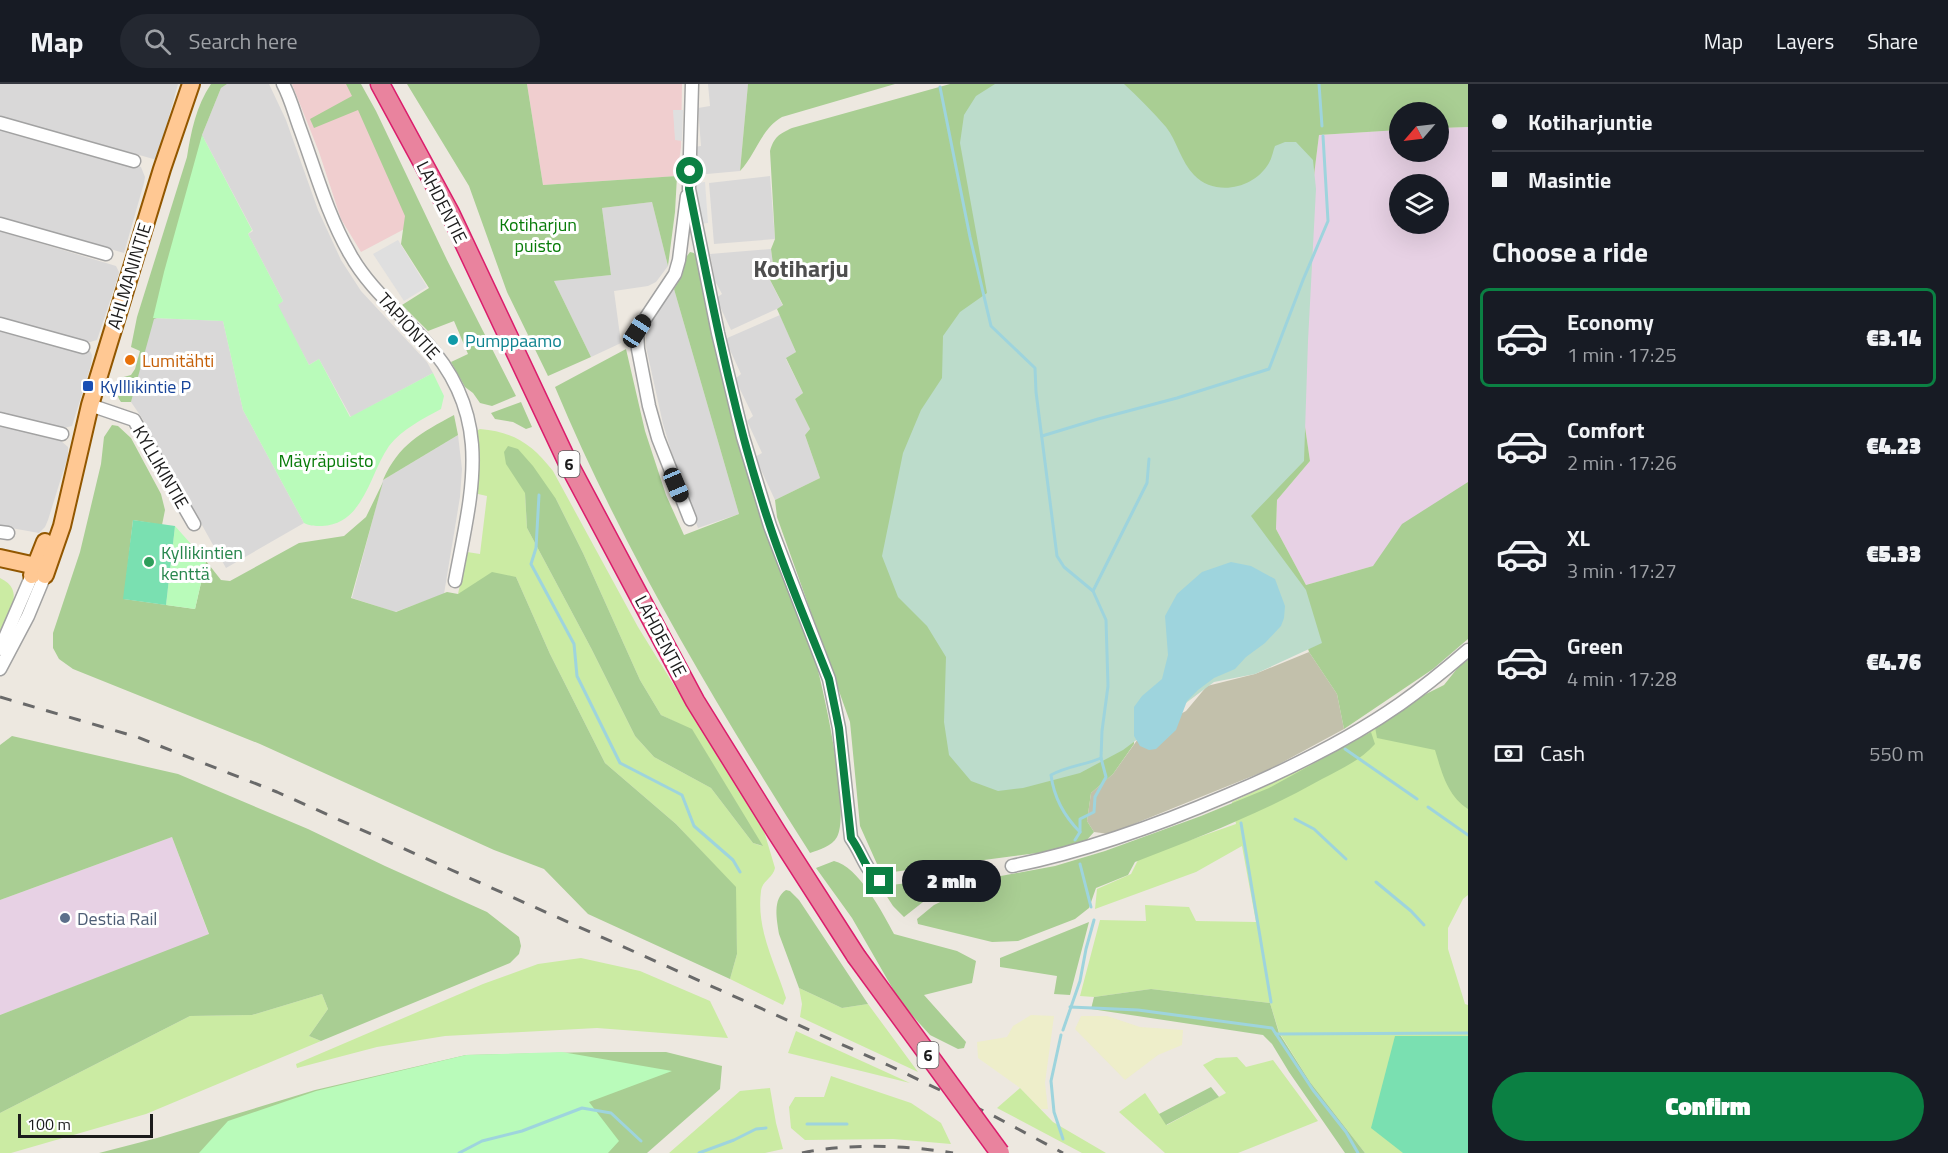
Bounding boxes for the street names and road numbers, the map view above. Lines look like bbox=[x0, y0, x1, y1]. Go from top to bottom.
street label: LAHDENTIE bbox=[410, 156, 474, 248]
street label: AHLMANINTIE bbox=[100, 219, 158, 333]
street label: TAPIONTIE bbox=[371, 286, 447, 366]
street label: KYLLIKINTIE bbox=[126, 420, 196, 514]
road number: 6 bbox=[558, 451, 580, 477]
street label: LAHDENTIE bbox=[628, 590, 694, 682]
road number: 6 bbox=[918, 1042, 938, 1068]

